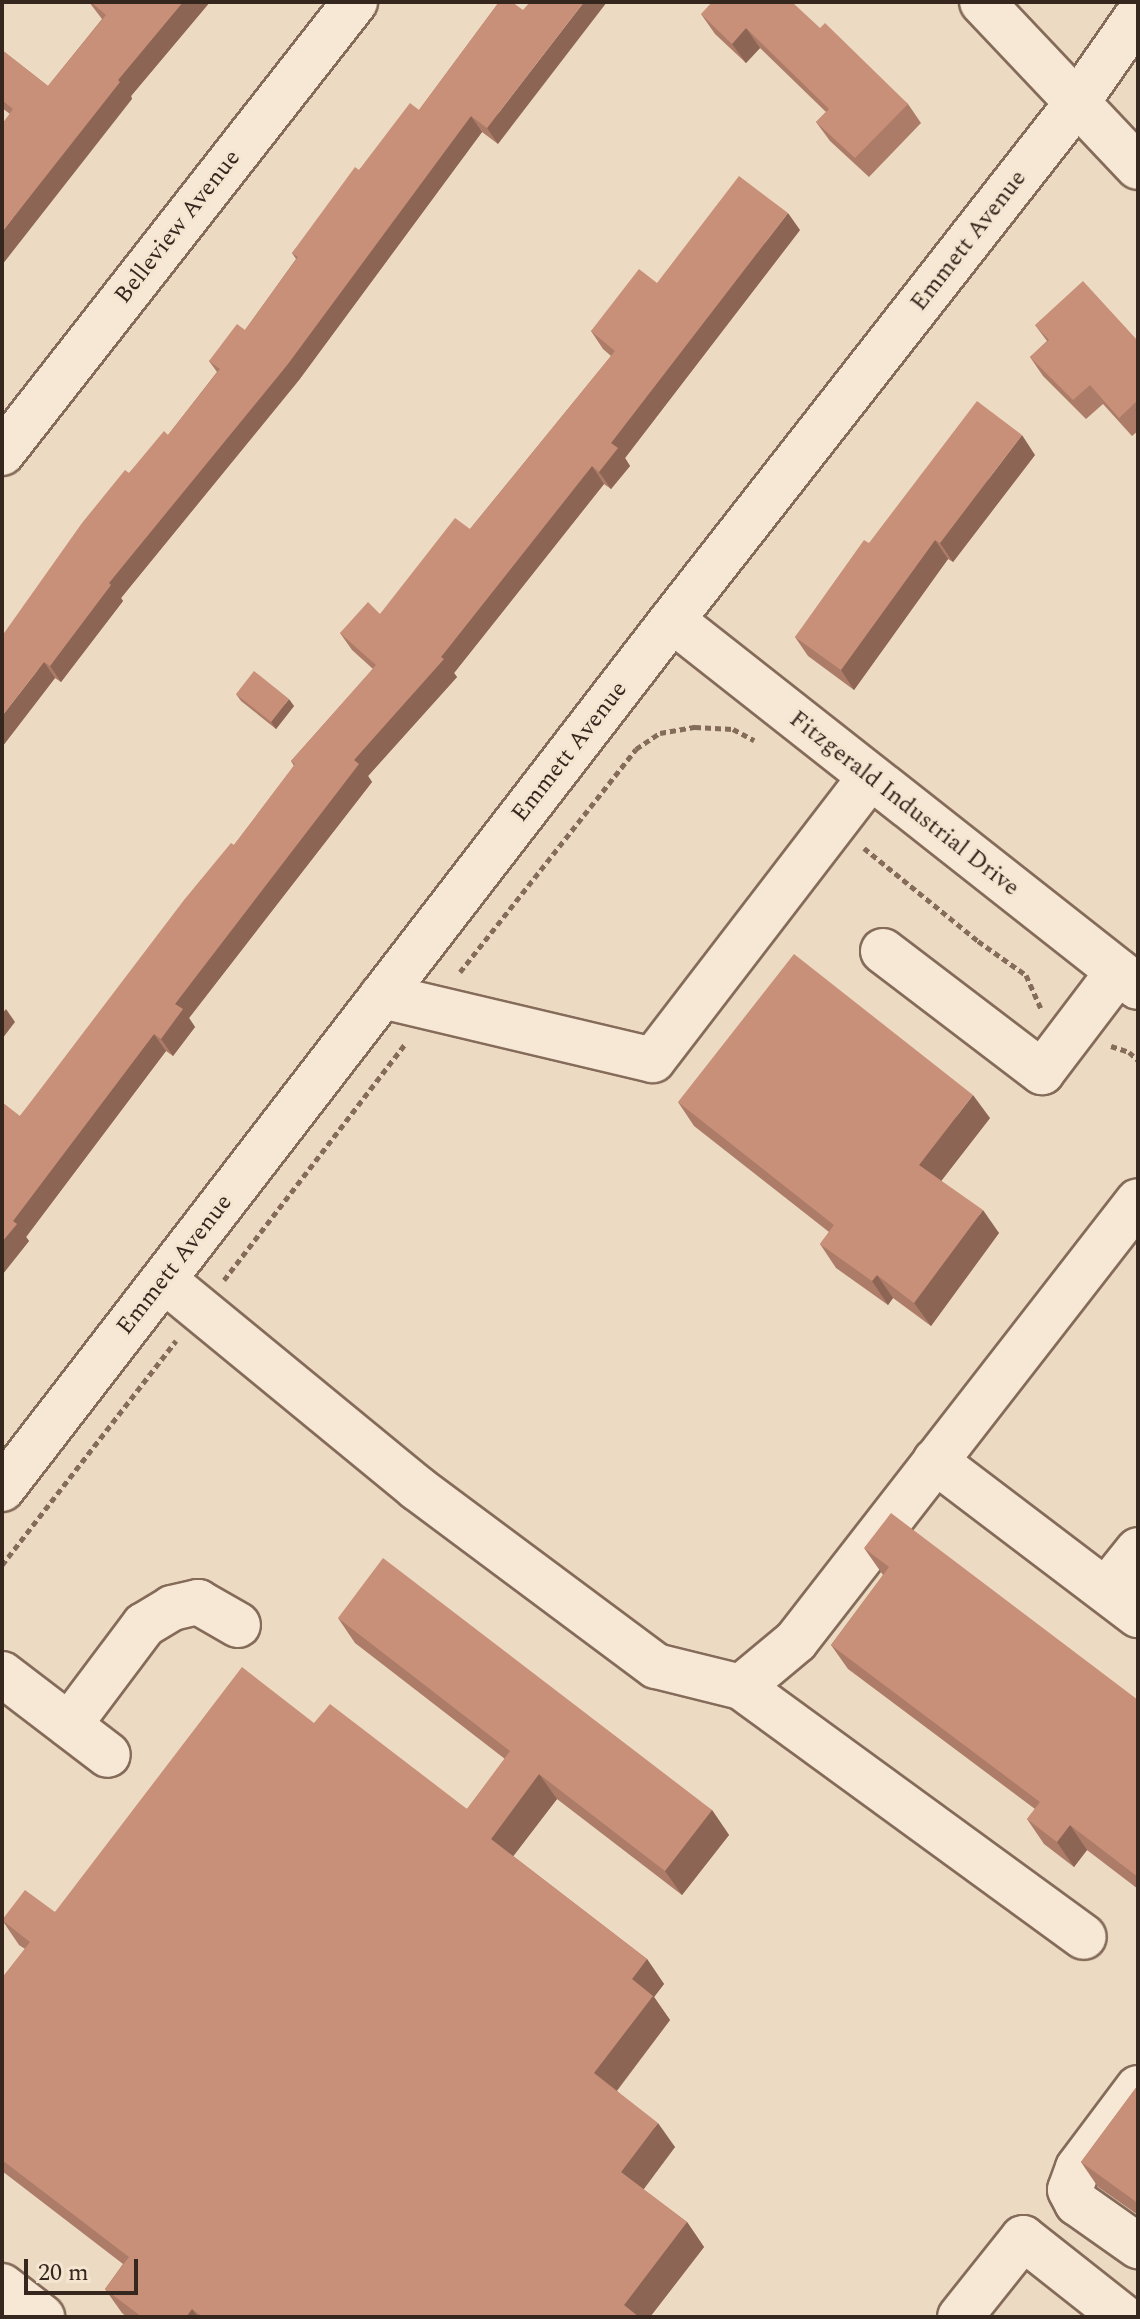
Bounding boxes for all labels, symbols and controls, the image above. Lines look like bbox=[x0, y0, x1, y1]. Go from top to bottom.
street label: Belleview Avenue bbox=[109, 144, 247, 310]
street label: Emmett Avenue bbox=[905, 165, 1033, 317]
street label: Emmett Avenue bbox=[506, 676, 634, 828]
street label: Fitzgerald Industrial Drive bbox=[783, 705, 1025, 903]
street label: Emmett Avenue bbox=[111, 1189, 239, 1341]
scale bar bbox=[28, 2243, 142, 2293]
text: 20 m bbox=[38, 2255, 89, 2291]

